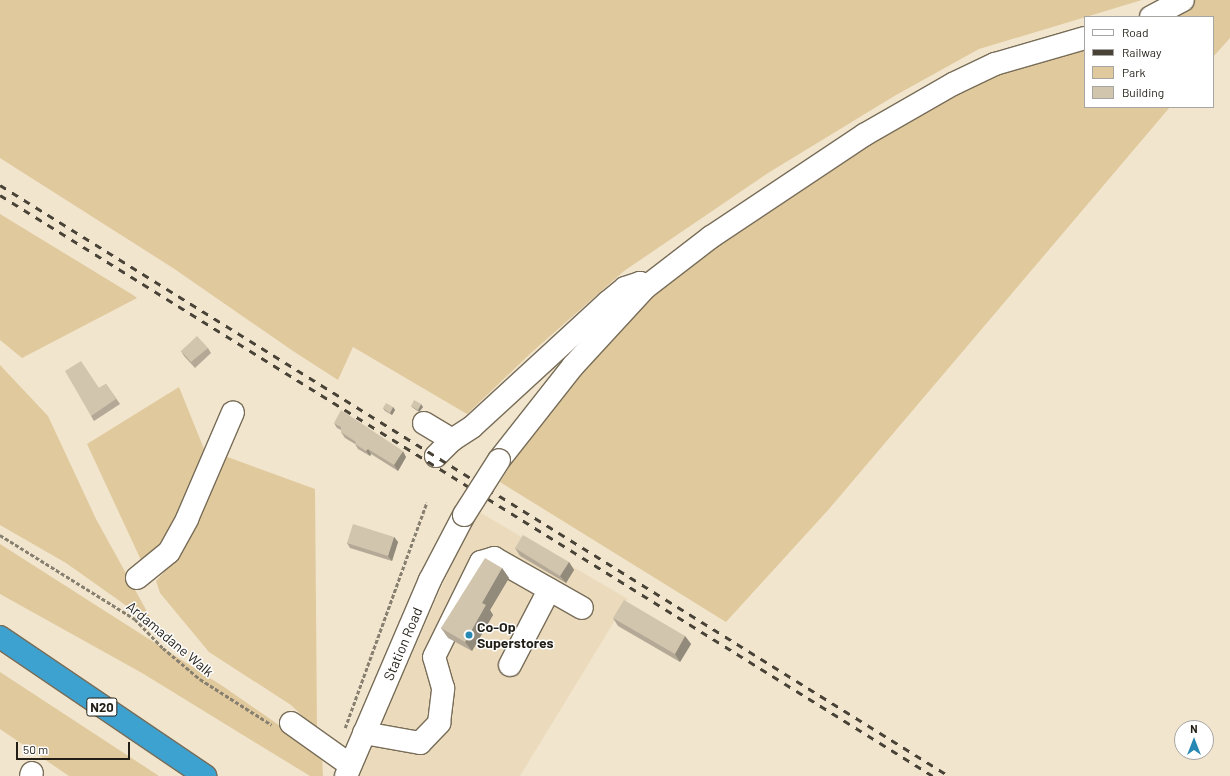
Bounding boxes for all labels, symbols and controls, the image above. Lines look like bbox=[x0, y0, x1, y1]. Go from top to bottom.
legend bbox=[1084, 16, 1214, 108]
text: Road bbox=[1122, 25, 1149, 39]
text: Railway bbox=[1122, 45, 1161, 59]
text: Park bbox=[1122, 65, 1146, 79]
text: Building bbox=[1122, 85, 1164, 99]
street label: Ardamadane Walk bbox=[123, 598, 217, 680]
street label: Station Road bbox=[380, 605, 426, 683]
place label: Co-Op Superstores bbox=[477, 619, 554, 652]
marker: Co-Op Superstores bbox=[464, 630, 474, 640]
road number: N20 bbox=[86, 696, 118, 718]
north arrow bbox=[1174, 720, 1214, 760]
text: N bbox=[1190, 722, 1198, 735]
scale bar bbox=[18, 734, 132, 760]
text: 50 m bbox=[23, 742, 48, 756]

